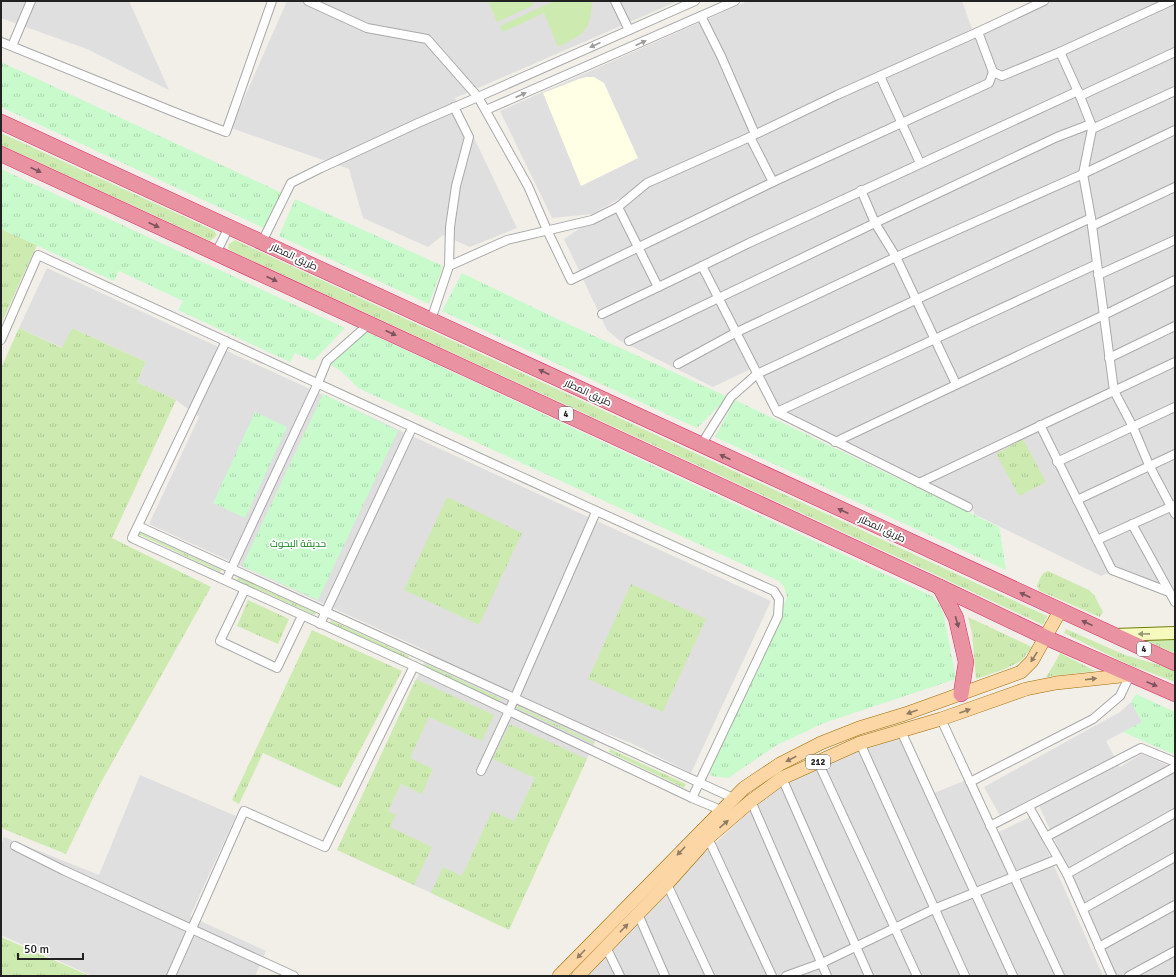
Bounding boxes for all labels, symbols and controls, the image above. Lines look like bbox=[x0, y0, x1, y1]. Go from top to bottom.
one-way arrow bbox=[635, 40, 646, 46]
one-way arrow bbox=[589, 42, 601, 48]
one-way arrow bbox=[516, 92, 527, 98]
one-way arrow bbox=[31, 167, 42, 173]
one-way arrow bbox=[149, 222, 161, 228]
street label: طريق المطار bbox=[268, 241, 319, 273]
one-way arrow bbox=[267, 276, 278, 282]
one-way arrow bbox=[385, 331, 397, 337]
one-way arrow bbox=[538, 369, 549, 375]
street label: طريق المطار bbox=[562, 377, 613, 409]
road number: 4 bbox=[559, 407, 573, 421]
one-way arrow bbox=[719, 454, 731, 460]
one-way arrow bbox=[838, 508, 849, 514]
street label: طريق المطار bbox=[856, 513, 907, 545]
park label: حديقة البحوث bbox=[270, 538, 326, 550]
one-way arrow bbox=[1019, 592, 1030, 598]
one-way arrow bbox=[954, 616, 960, 628]
one-way arrow bbox=[1081, 620, 1092, 626]
one-way arrow bbox=[1137, 631, 1150, 637]
road number: 4 bbox=[1137, 642, 1151, 656]
one-way arrow bbox=[1031, 651, 1038, 663]
one-way arrow bbox=[1085, 676, 1097, 682]
one-way arrow bbox=[1147, 681, 1158, 687]
one-way arrow bbox=[960, 707, 972, 713]
one-way arrow bbox=[905, 709, 917, 715]
one-way arrow bbox=[785, 755, 796, 762]
road number: 212 bbox=[806, 755, 830, 769]
one-way arrow bbox=[719, 819, 729, 829]
one-way arrow bbox=[676, 846, 686, 856]
one-way arrow bbox=[620, 923, 629, 933]
scale bar bbox=[18, 935, 83, 961]
text: 50 m bbox=[24, 942, 49, 957]
one-way arrow bbox=[576, 949, 586, 959]

